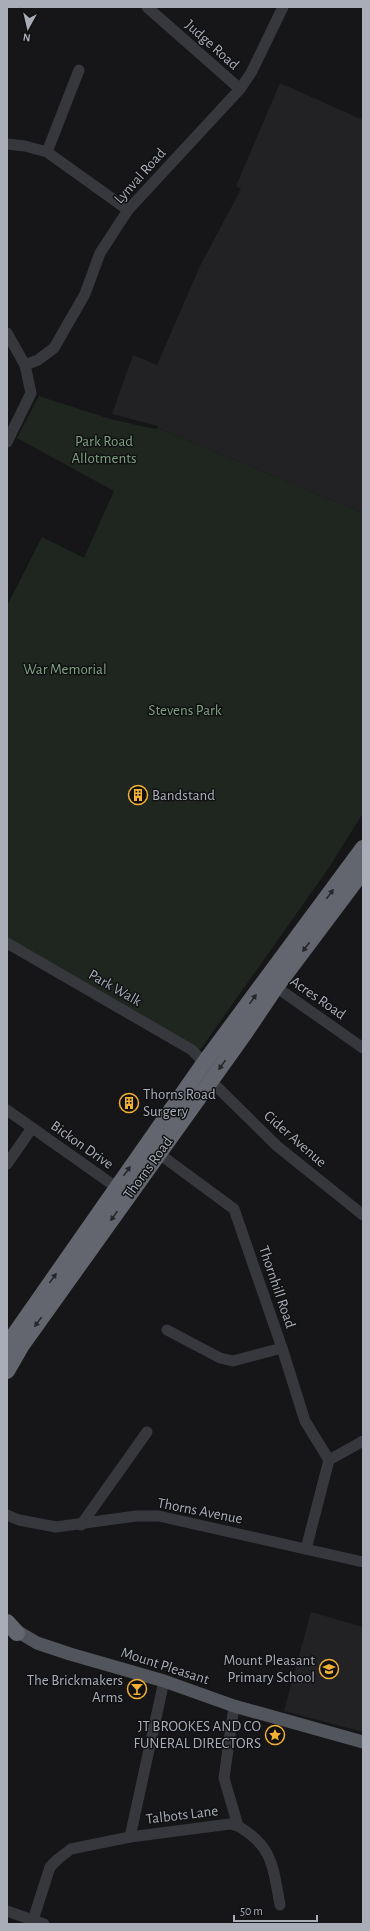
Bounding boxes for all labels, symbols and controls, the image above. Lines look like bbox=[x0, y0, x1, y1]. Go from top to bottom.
north arrow bbox=[8, 8, 48, 48]
street label: Judge Road bbox=[182, 17, 242, 73]
text: N bbox=[22, 31, 31, 43]
street label: Lynval Road bbox=[111, 145, 169, 207]
park label: Park Road Allotments bbox=[71, 434, 137, 466]
park label: War Memorial bbox=[23, 662, 107, 677]
park label: Stevens Park bbox=[148, 703, 222, 718]
building icon: Bandstand bbox=[127, 784, 149, 806]
place label: Bandstand bbox=[152, 788, 215, 803]
one-way arrow bbox=[325, 889, 334, 900]
one-way arrow bbox=[302, 941, 310, 952]
street label: Park Walk bbox=[86, 967, 144, 1009]
street label: Acres Road bbox=[288, 974, 349, 1023]
one-way arrow bbox=[248, 994, 256, 1004]
one-way arrow bbox=[218, 1060, 226, 1070]
place label: Thorns Road Surgery bbox=[143, 1087, 216, 1119]
building icon: Thorns Road Surgery bbox=[118, 1092, 140, 1114]
street label: Cider Avenue bbox=[261, 1108, 329, 1170]
street label: Bickon Drive bbox=[48, 1118, 116, 1172]
street label: Thorns Road bbox=[121, 1134, 176, 1202]
one-way arrow bbox=[123, 1166, 131, 1177]
one-way arrow bbox=[110, 1211, 118, 1221]
street label: Thornhill Road bbox=[256, 1244, 298, 1330]
one-way arrow bbox=[49, 1273, 57, 1284]
one-way arrow bbox=[34, 1317, 42, 1327]
street label: Thorns Avenue bbox=[156, 1495, 244, 1527]
street label: Mount Pleasant bbox=[119, 1645, 211, 1687]
place label: Mount Pleasant Primary School bbox=[223, 1653, 315, 1685]
school or university icon: Mount Pleasant Primary School bbox=[318, 1658, 340, 1680]
place label: The Brickmakers Arms bbox=[27, 1673, 123, 1705]
bar icon: The Brickmakers Arms bbox=[126, 1678, 148, 1700]
place label: JT BROOKES AND CO FUNERAL DIRECTORS bbox=[133, 1719, 261, 1751]
place icon: JT BROOKES AND CO FUNERAL DIRECTORS bbox=[264, 1724, 286, 1746]
street label: Talbots Lane bbox=[145, 1803, 219, 1827]
scale bar bbox=[234, 1897, 317, 1923]
text: 50 m bbox=[240, 1905, 263, 1917]

